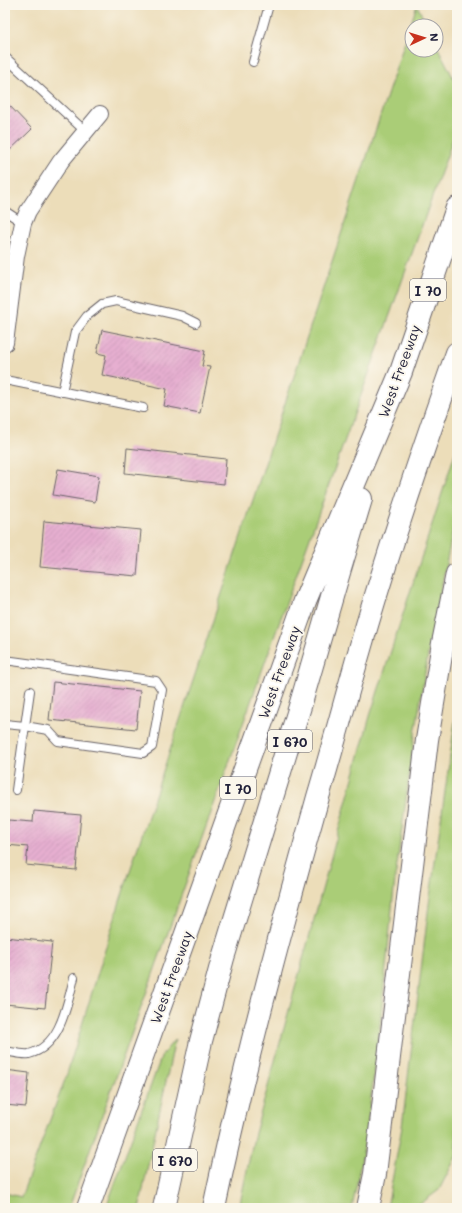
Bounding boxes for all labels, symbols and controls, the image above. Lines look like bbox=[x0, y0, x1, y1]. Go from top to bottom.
north arrow bbox=[404, 18, 444, 58]
text: N bbox=[427, 33, 442, 42]
road number: I 70 bbox=[410, 279, 446, 301]
street label: West Freeway bbox=[373, 322, 425, 420]
street label: West Freeway bbox=[253, 623, 305, 721]
road number: I 670 bbox=[268, 730, 312, 752]
road number: I 70 bbox=[220, 777, 256, 799]
street label: West Freeway bbox=[145, 928, 197, 1026]
road number: I 670 bbox=[153, 1149, 197, 1171]

